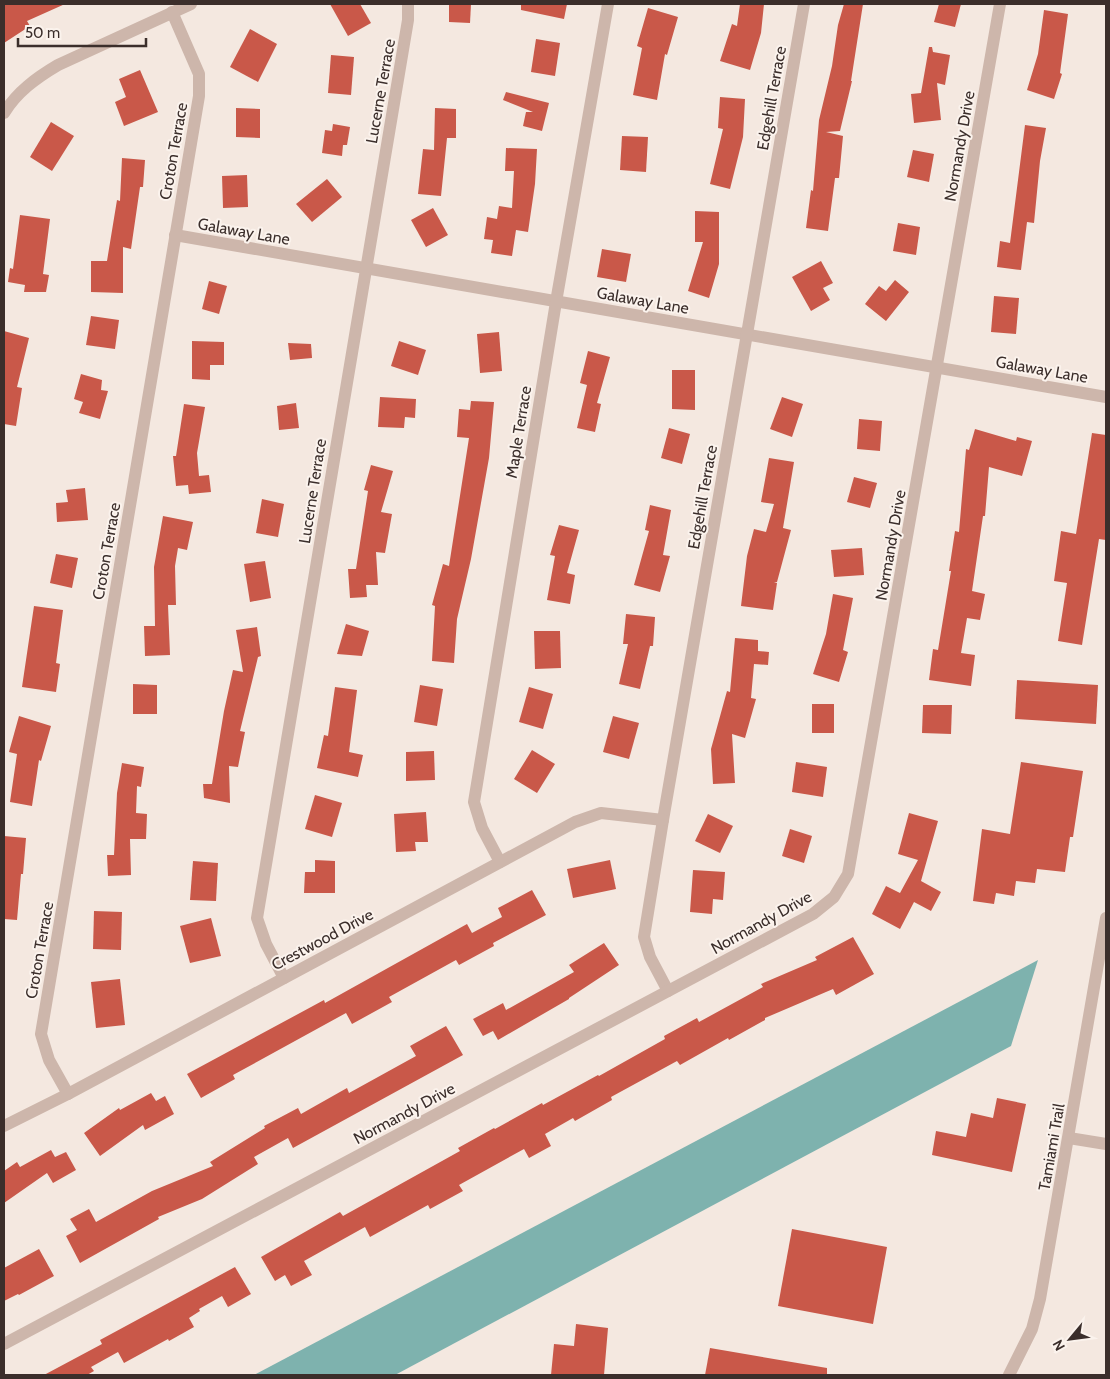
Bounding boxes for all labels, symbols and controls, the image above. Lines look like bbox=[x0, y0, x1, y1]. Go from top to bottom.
scale bar bbox=[18, 15, 145, 47]
text: 50 m bbox=[25, 24, 60, 42]
street label: Lucerne Terrace bbox=[362, 37, 399, 145]
street label: Edgehill Terrace bbox=[753, 45, 790, 152]
street label: Normandy Drive bbox=[940, 89, 979, 203]
street label: Croton Terrace bbox=[156, 101, 191, 201]
street label: Galaway Lane bbox=[196, 214, 291, 249]
street label: Galaway Lane bbox=[595, 283, 690, 318]
street label: Galaway Lane bbox=[994, 352, 1089, 387]
street label: Maple Terrace bbox=[502, 384, 535, 480]
street label: Lucerne Terrace bbox=[295, 437, 330, 545]
street label: Edgehill Terrace bbox=[684, 444, 721, 551]
street label: Normandy Drive bbox=[871, 488, 910, 602]
street label: Croton Terrace bbox=[89, 501, 124, 601]
street label: Normandy Drive bbox=[708, 887, 815, 958]
street label: Croton Terrace bbox=[22, 900, 57, 1000]
street label: Crestwood Drive bbox=[268, 905, 376, 974]
street label: Normandy Drive bbox=[350, 1079, 458, 1148]
street label: Tamiami Trail bbox=[1034, 1102, 1069, 1192]
north arrow bbox=[1045, 1314, 1095, 1364]
text: N bbox=[1048, 1337, 1069, 1354]

